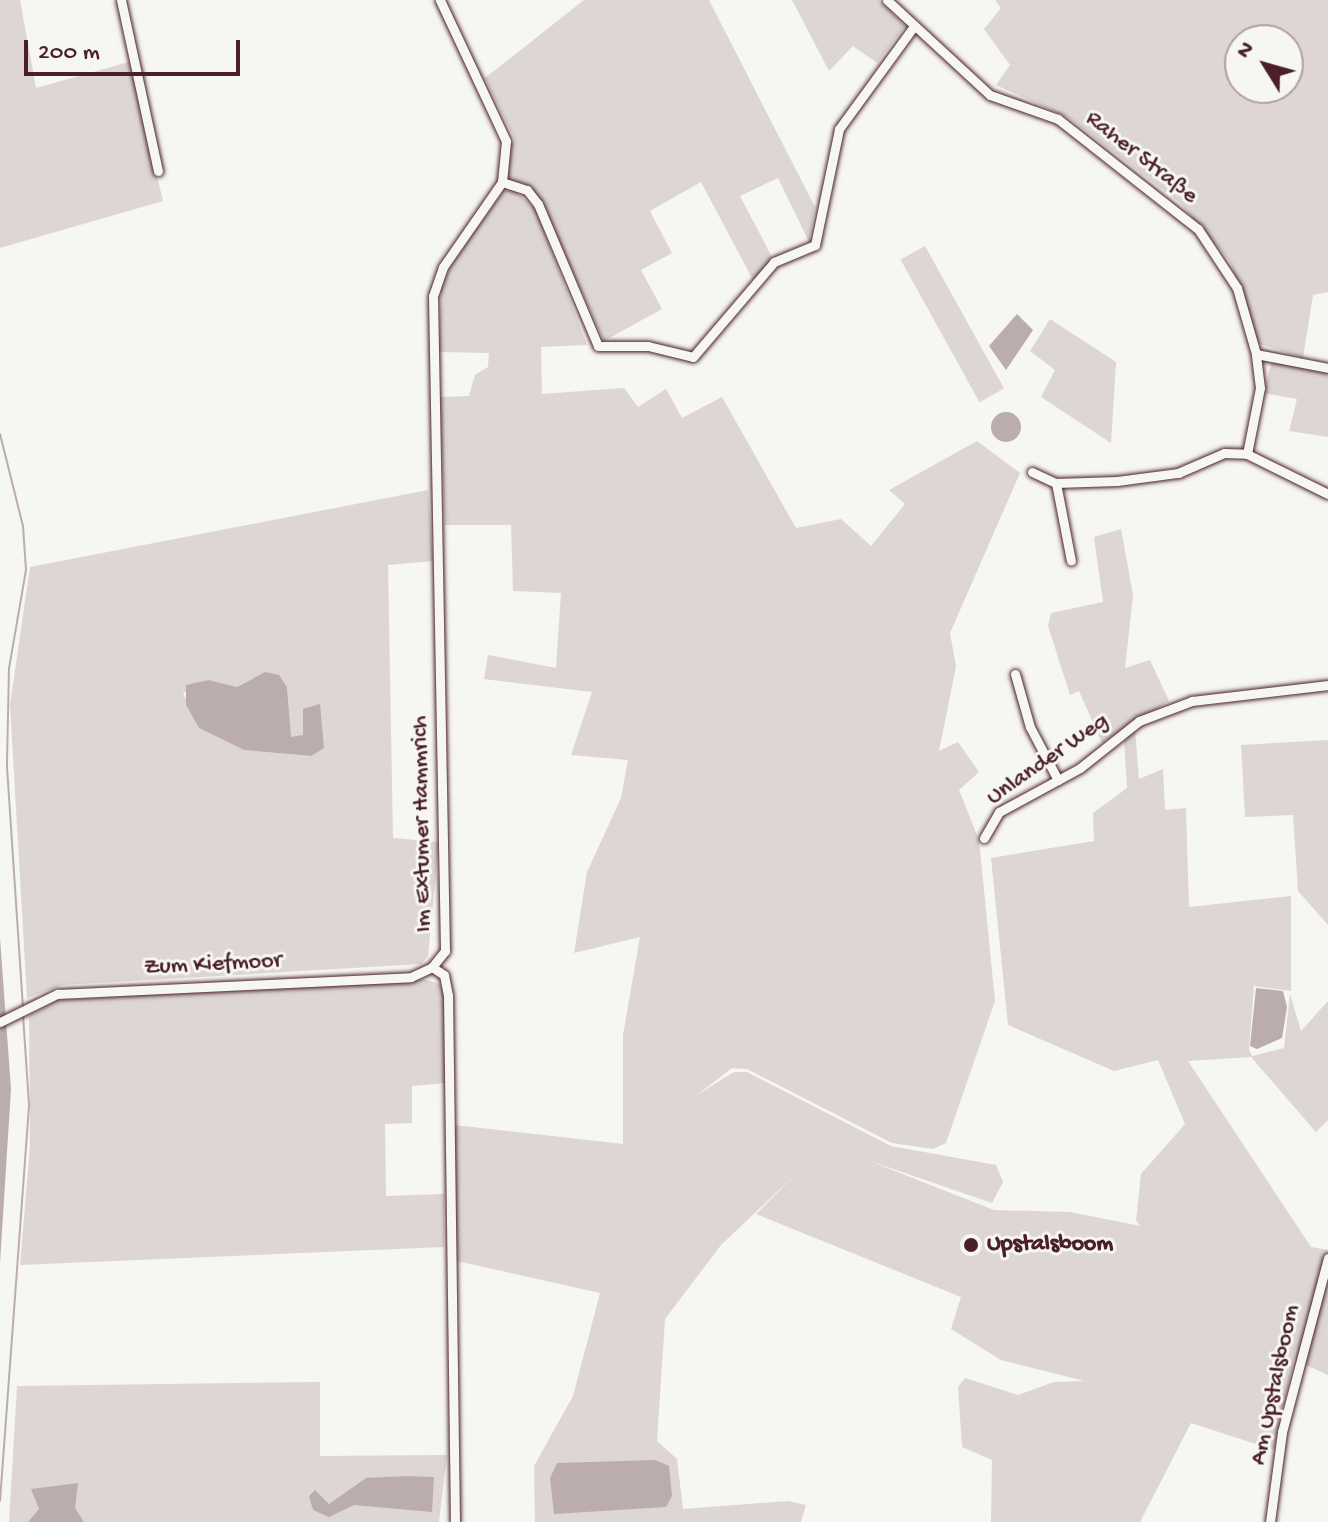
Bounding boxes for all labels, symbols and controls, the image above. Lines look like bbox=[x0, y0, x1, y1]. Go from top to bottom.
scale bar bbox=[28, 24, 244, 74]
north arrow bbox=[1224, 24, 1304, 104]
text: N bbox=[1232, 37, 1261, 64]
text: 200 m bbox=[38, 39, 100, 68]
street label: Raher Straße bbox=[1079, 105, 1203, 211]
street label: Unlander Weg bbox=[981, 707, 1115, 813]
street label: Im Extumer Hammrich bbox=[407, 715, 439, 933]
street label: Zum Kiefmoor bbox=[143, 947, 283, 983]
place label: Upstalsboom bbox=[987, 1231, 1113, 1259]
marker: Upstalsboom bbox=[962, 1236, 980, 1254]
street label: Am Upstalsboom bbox=[1245, 1302, 1307, 1468]

